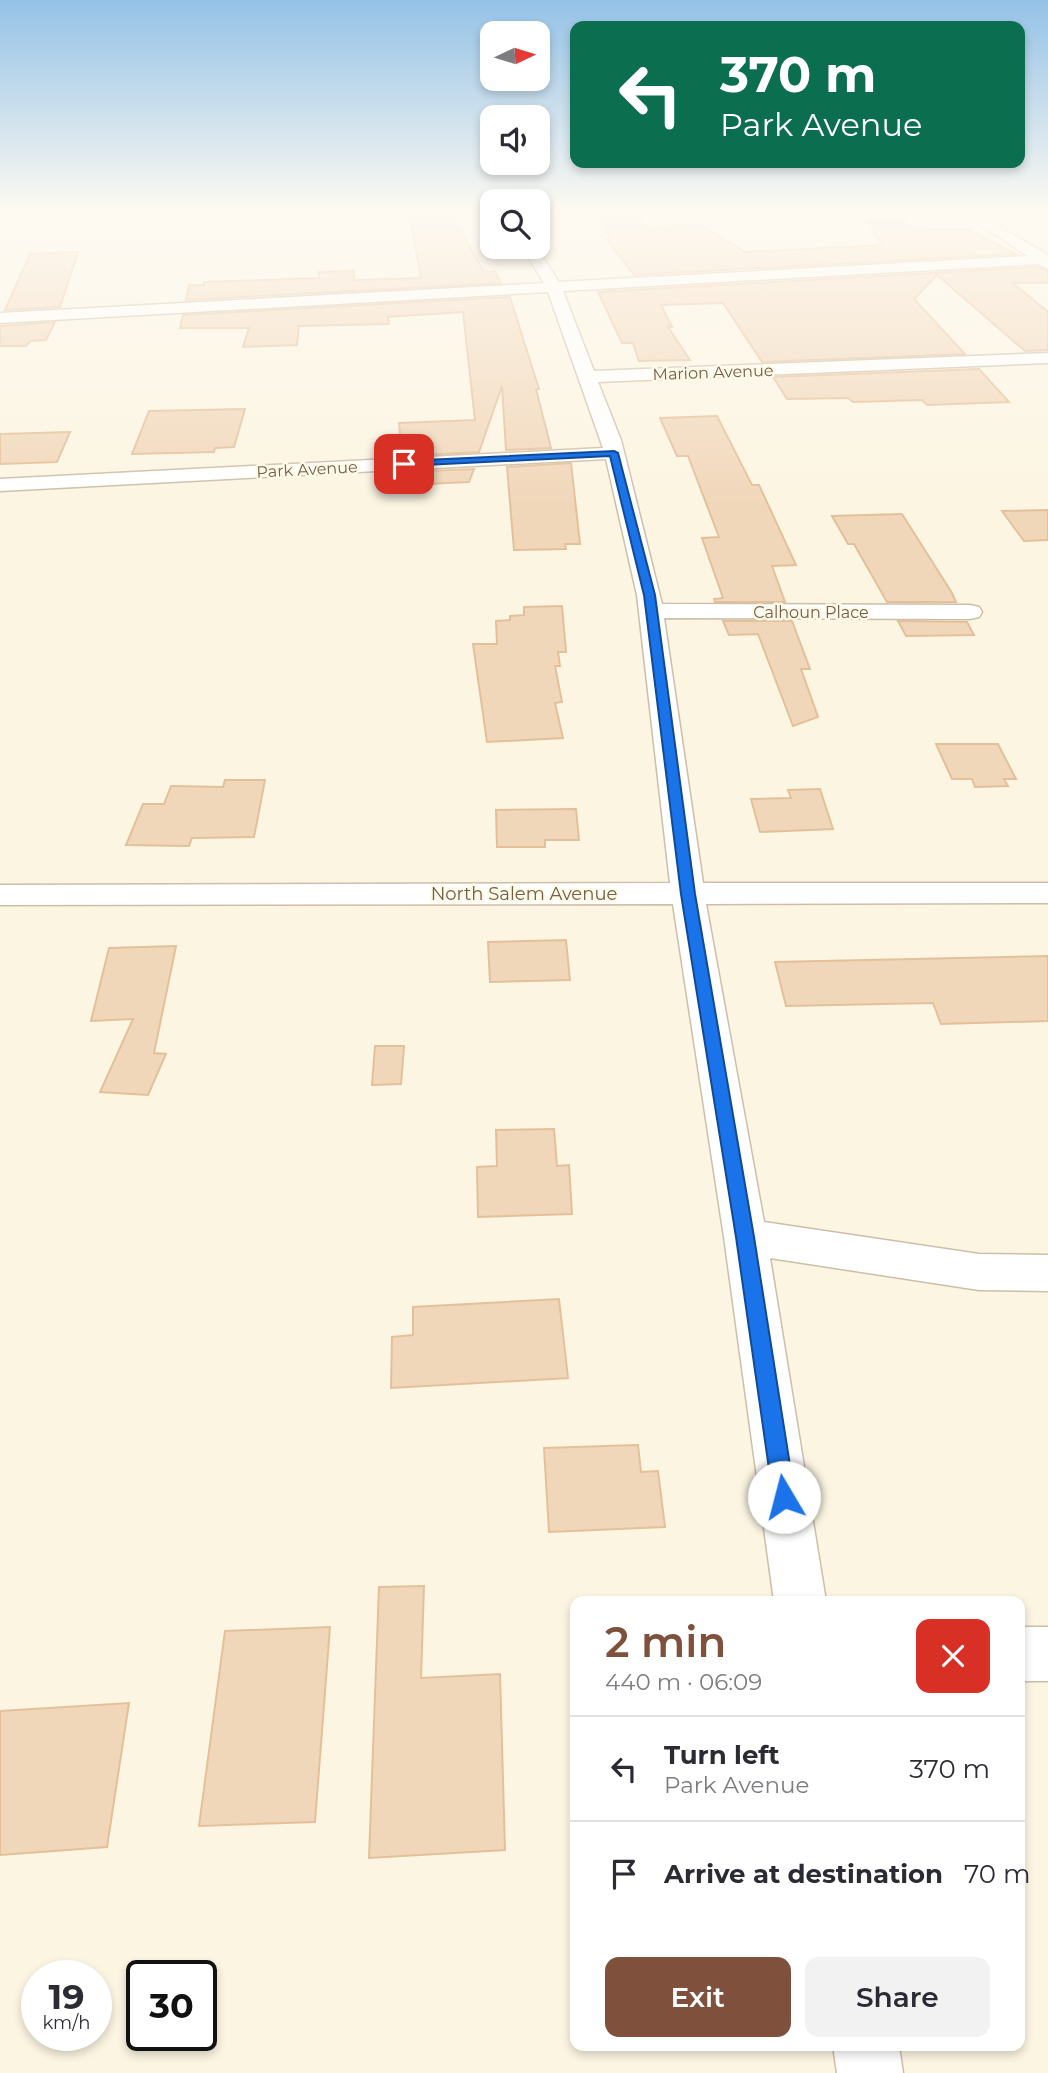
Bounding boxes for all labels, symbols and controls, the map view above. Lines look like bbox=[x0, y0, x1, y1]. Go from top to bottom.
north arrow bbox=[480, 21, 550, 91]
map controls bbox=[480, 21, 550, 259]
text: 370 m bbox=[720, 45, 877, 104]
icon: left bbox=[605, 49, 696, 140]
button: sound bbox=[480, 105, 550, 175]
text: Park Avenue bbox=[720, 105, 922, 144]
button: search bbox=[480, 189, 550, 259]
street label: Marion Avenue bbox=[652, 361, 774, 384]
pin bbox=[374, 434, 434, 494]
icon: arrive bbox=[385, 445, 423, 483]
street label: Park Avenue bbox=[256, 457, 358, 482]
street label: Calhoun Place bbox=[753, 603, 869, 622]
street label: North Salem Avenue bbox=[431, 883, 617, 905]
position arrow bbox=[747, 1460, 821, 1534]
text: 2 min bbox=[605, 1616, 726, 1668]
button: close bbox=[916, 1619, 990, 1693]
text: 440 m · 06:09 bbox=[605, 1668, 762, 1696]
text: Turn left bbox=[664, 1739, 780, 1771]
icon: left bbox=[605, 1750, 643, 1788]
text: 370 m bbox=[909, 1753, 990, 1785]
text: Park Avenue bbox=[664, 1771, 809, 1799]
icon: arrive bbox=[605, 1855, 643, 1893]
text: Arrive at destination bbox=[664, 1858, 943, 1890]
text: 70 m bbox=[964, 1858, 1030, 1890]
button: Exit bbox=[605, 1957, 791, 2037]
button: Share bbox=[805, 1957, 990, 2037]
speed limit sign: 30 bbox=[126, 1960, 217, 2051]
text: 19 bbox=[48, 1975, 85, 2018]
text: km/h bbox=[42, 2012, 91, 2034]

